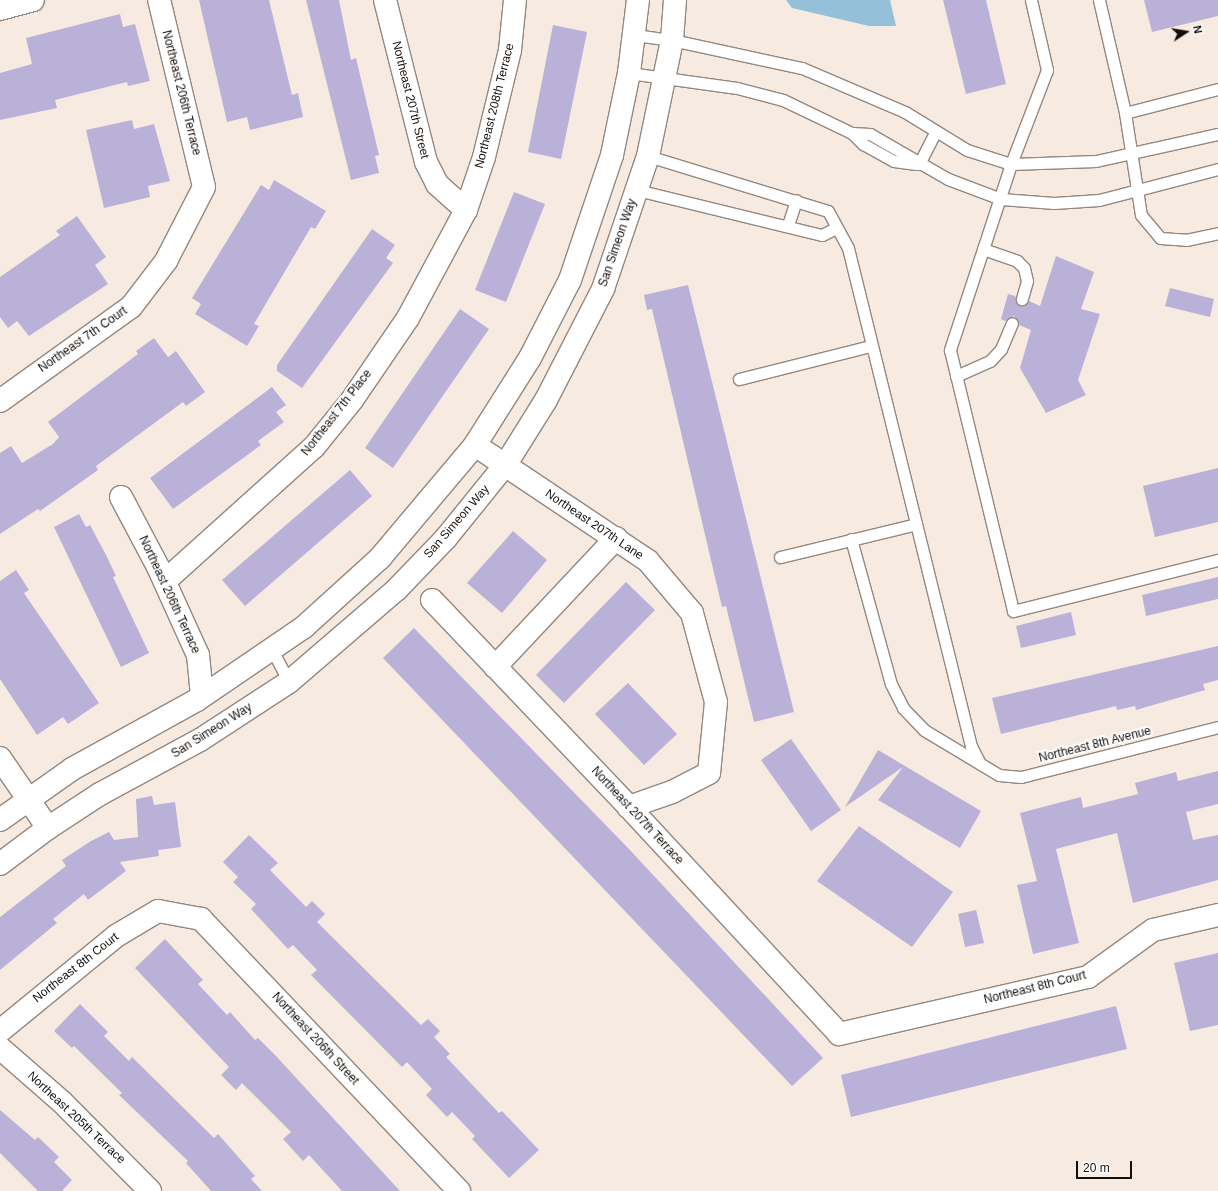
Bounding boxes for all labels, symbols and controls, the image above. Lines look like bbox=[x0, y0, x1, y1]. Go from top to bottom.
north arrow bbox=[1166, 12, 1206, 52]
text: N bbox=[1191, 24, 1204, 35]
street label: Northeast 206th Terrace bbox=[158, 29, 204, 157]
street label: Northeast 207th Street bbox=[388, 40, 432, 160]
street label: Northeast 208th Terrace bbox=[472, 42, 518, 170]
street label: San Simeon Way bbox=[596, 197, 640, 289]
street label: Northeast 7th Court bbox=[36, 304, 130, 376]
street label: Northeast 7th Place bbox=[299, 367, 375, 459]
street label: San Simeon Way bbox=[421, 482, 493, 562]
street label: Northeast 207th Lane bbox=[542, 487, 646, 563]
street label: Northeast 206th Terrace bbox=[135, 534, 203, 656]
street label: San Simeon Way bbox=[169, 700, 255, 762]
street label: Northeast 8th Avenue bbox=[1037, 724, 1153, 766]
street label: Northeast 207th Terrace bbox=[588, 764, 686, 868]
street label: Northeast 8th Court bbox=[30, 930, 122, 1006]
street label: Northeast 8th Court bbox=[982, 968, 1088, 1008]
street label: Northeast 206th Street bbox=[269, 990, 361, 1088]
street label: Northeast 205th Terrace bbox=[24, 1069, 128, 1167]
scale bar bbox=[1078, 1153, 1134, 1179]
text: 20 m bbox=[1083, 1161, 1110, 1175]

